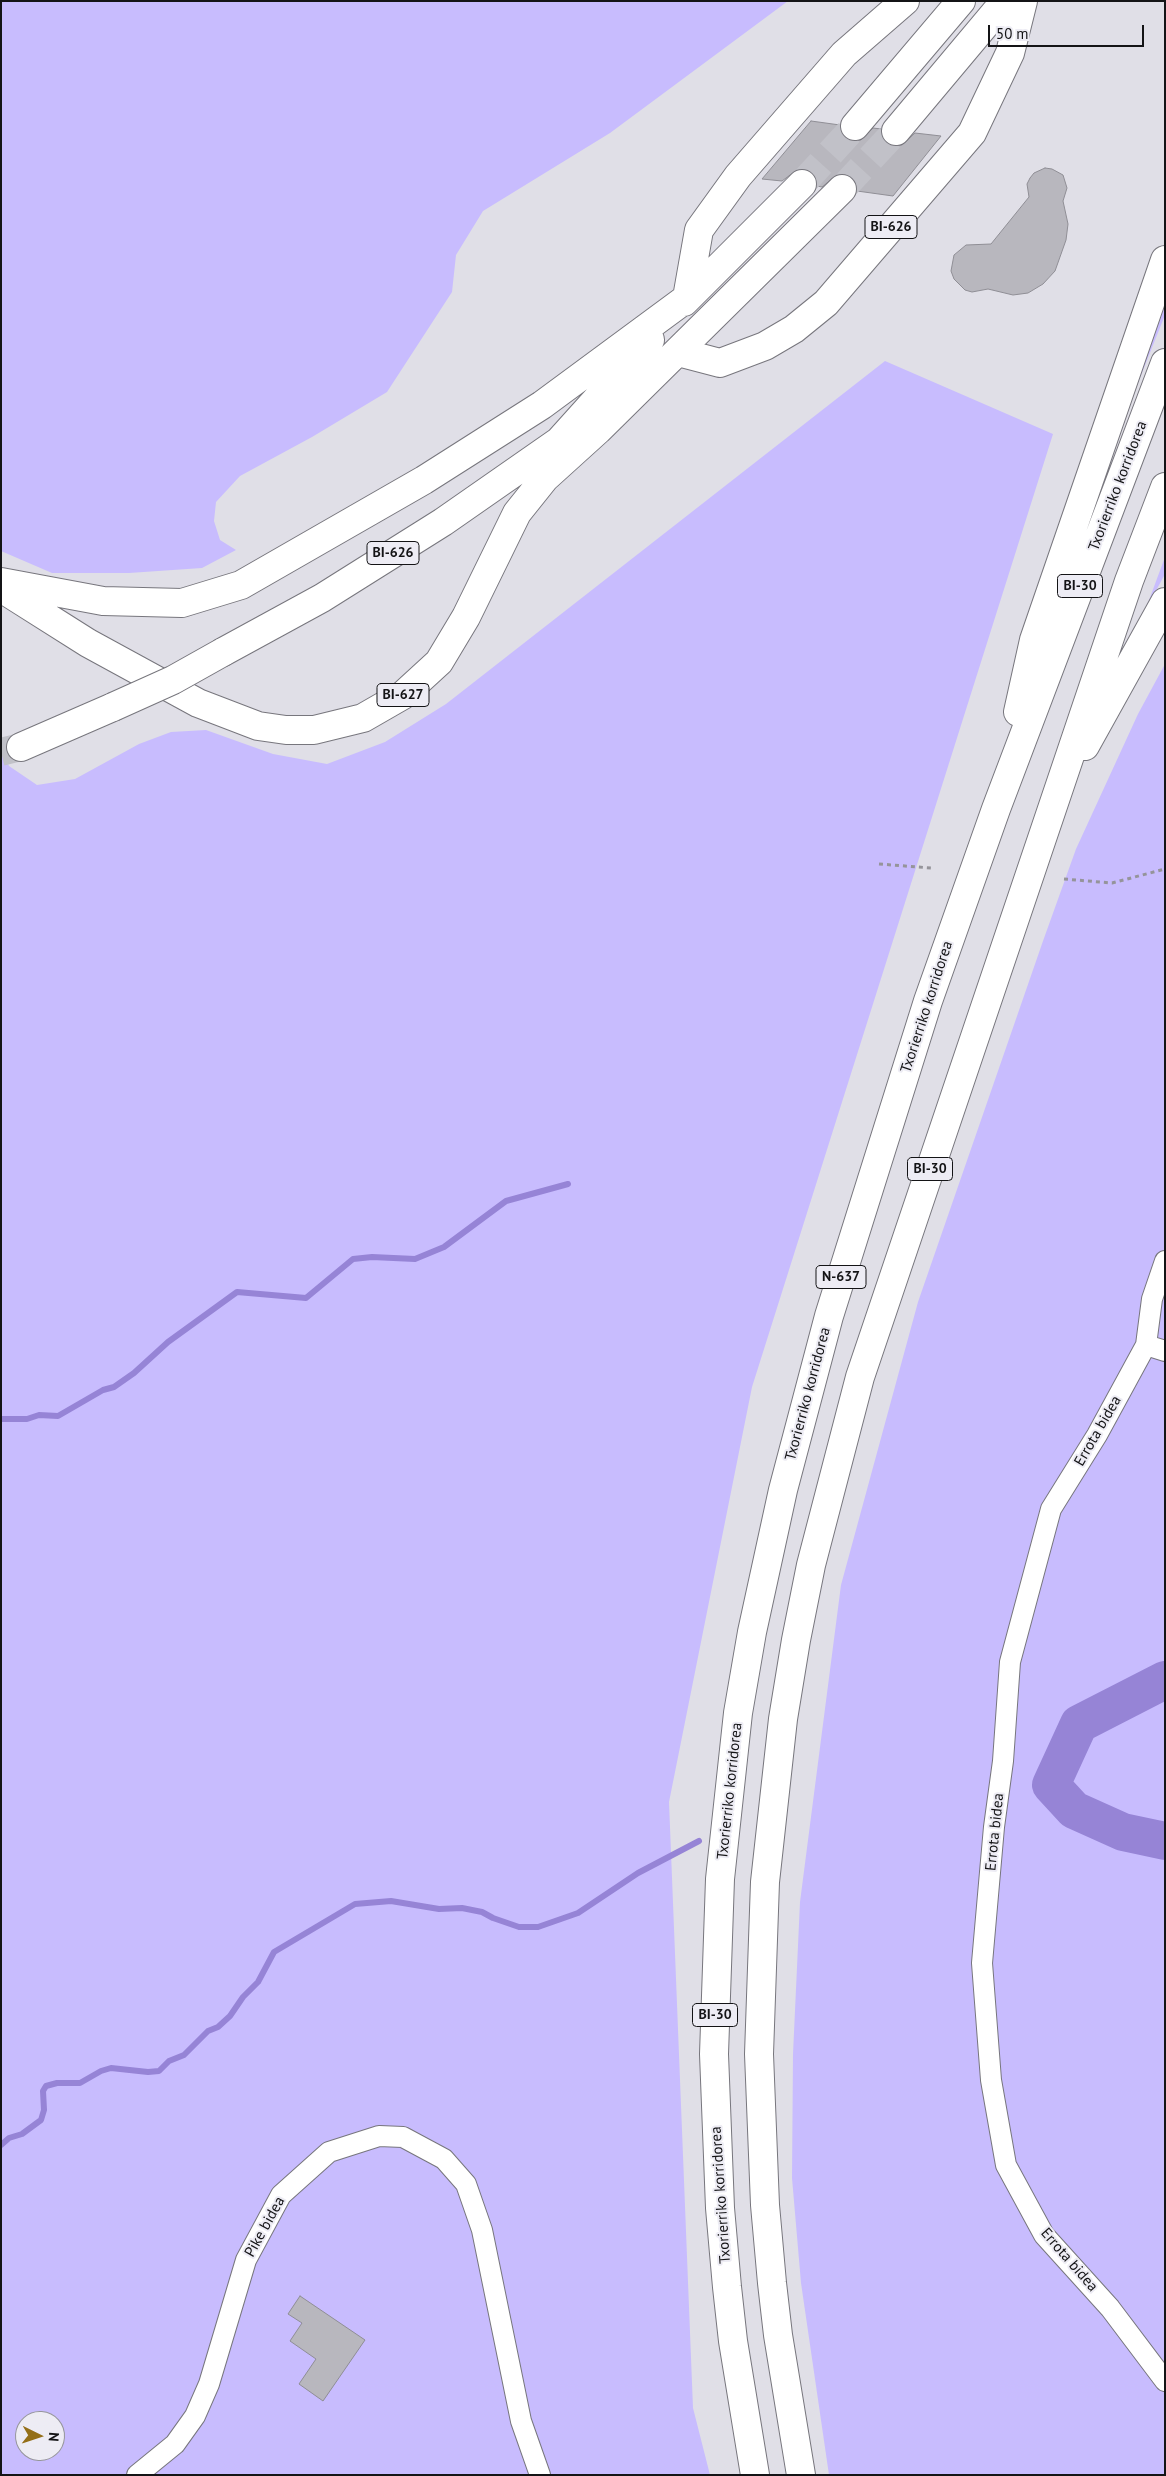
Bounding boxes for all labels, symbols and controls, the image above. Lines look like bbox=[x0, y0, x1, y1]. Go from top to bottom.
scale bar bbox=[991, 15, 1147, 47]
text: 50 m bbox=[996, 24, 1029, 43]
road number: BI-626 bbox=[865, 216, 917, 238]
street label: Txorierriko korridorea bbox=[1085, 419, 1151, 553]
road number: BI-626 bbox=[367, 542, 419, 564]
road number: BI-30 bbox=[1058, 574, 1102, 598]
road number: BI-627 bbox=[377, 684, 429, 706]
street label: Txorierriko korridorea bbox=[897, 939, 957, 1075]
road number: BI-30 bbox=[908, 1158, 952, 1180]
road number: N-637 bbox=[816, 1266, 866, 1288]
street label: Txorierriko korridorea bbox=[782, 1325, 834, 1463]
street label: Errota bidea bbox=[1071, 1393, 1125, 1469]
street label: Txorierriko korridorea bbox=[714, 1722, 746, 1860]
street label: Errota bidea bbox=[982, 1792, 1008, 1872]
road number: BI-30 bbox=[692, 2004, 738, 2026]
street label: Txorierriko korridorea bbox=[707, 2126, 735, 2264]
street label: Pike bidea bbox=[241, 2194, 289, 2260]
street label: Errota bidea bbox=[1037, 2225, 1101, 2295]
north arrow bbox=[15, 2411, 65, 2461]
text: N bbox=[45, 2432, 63, 2442]

